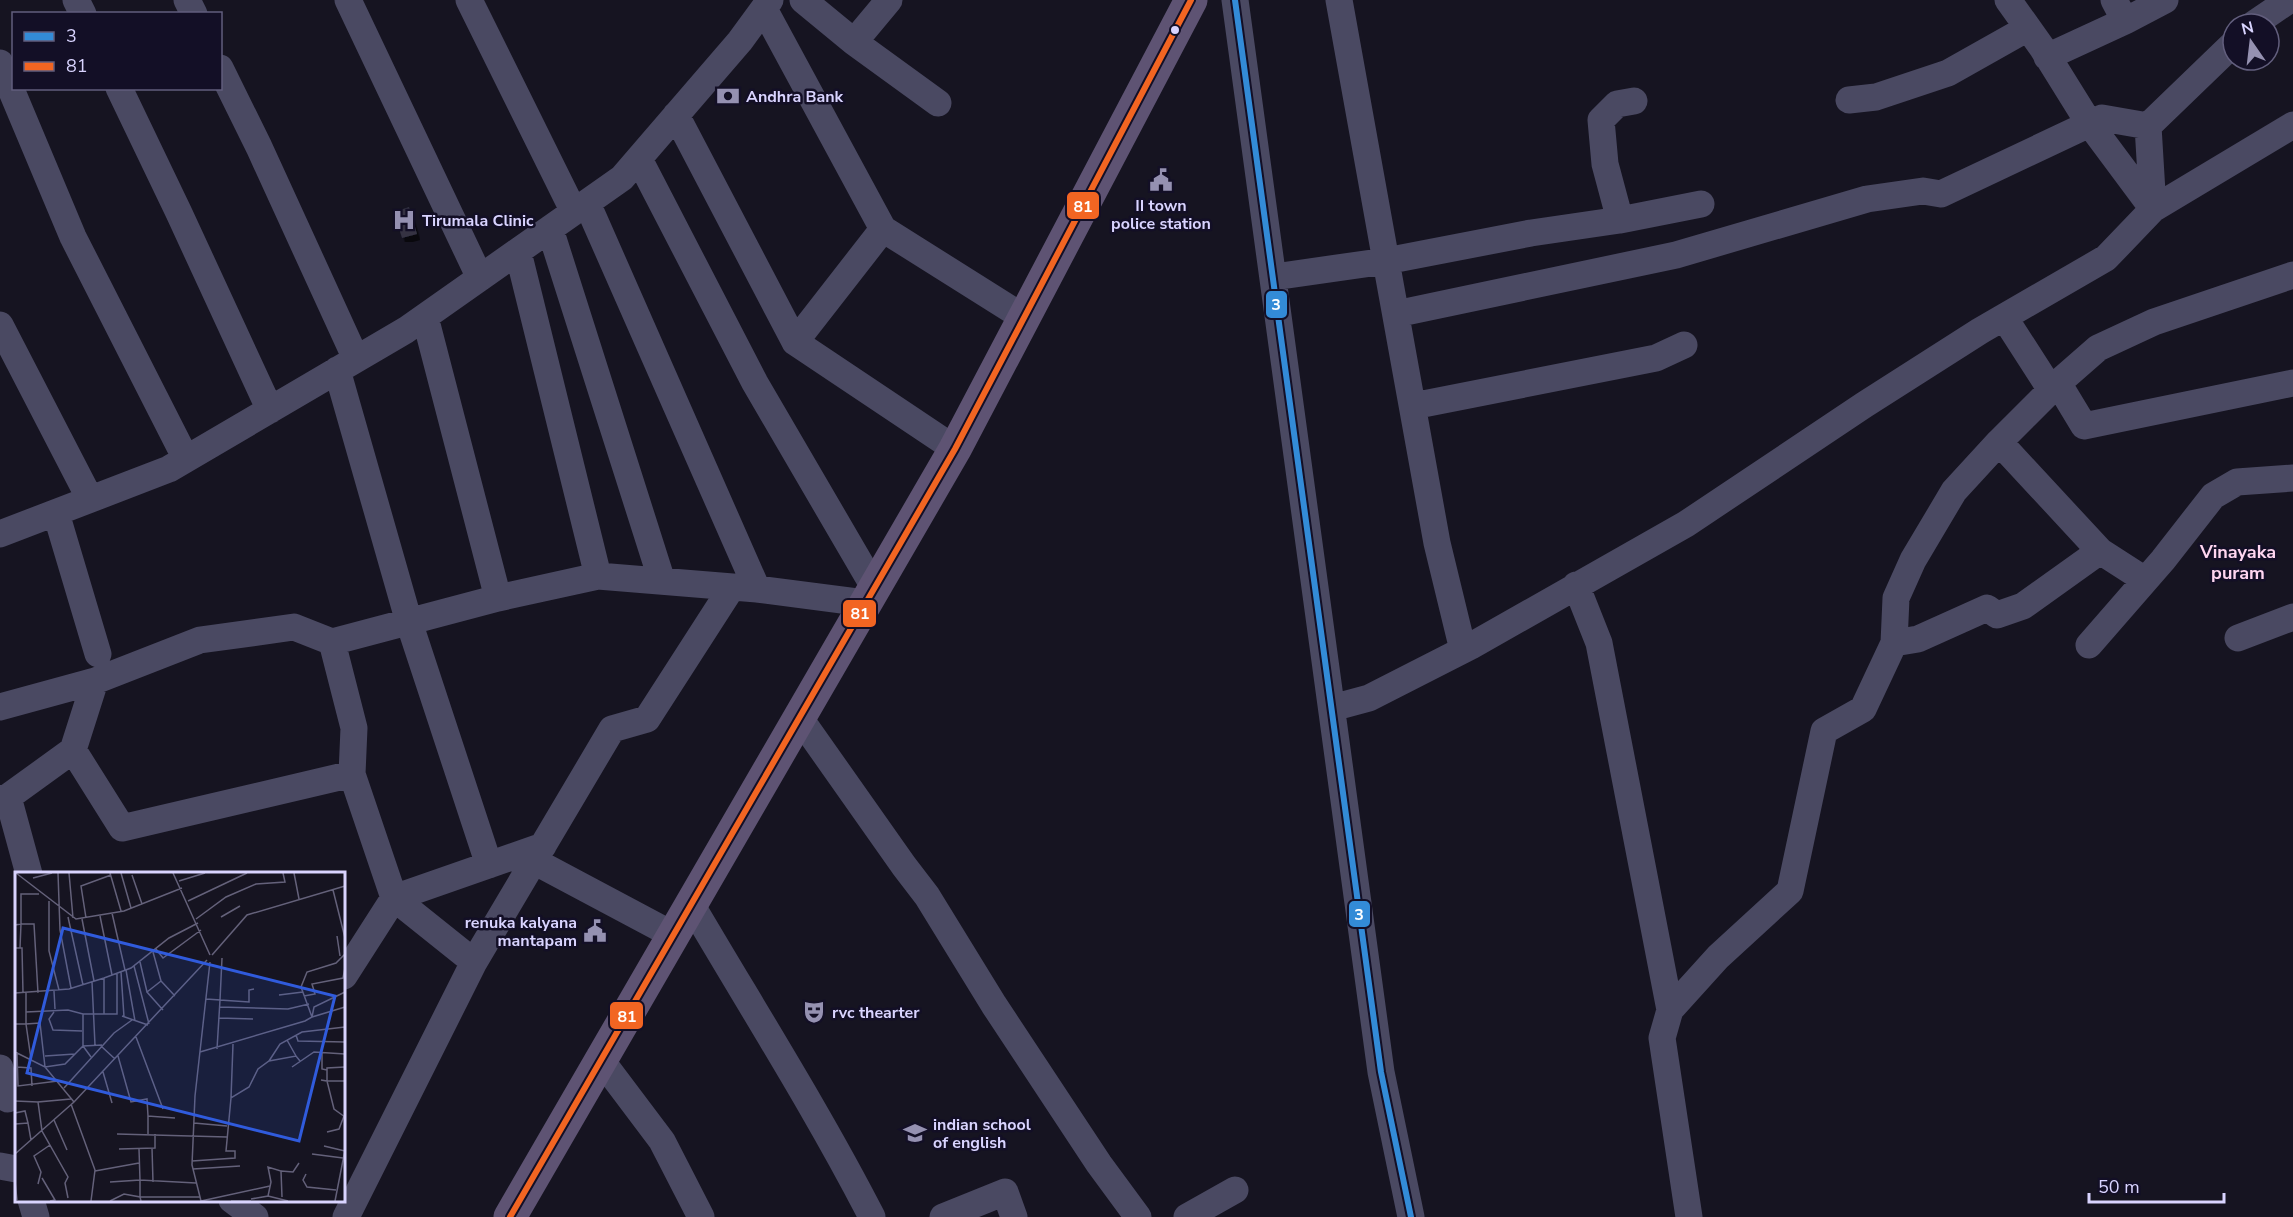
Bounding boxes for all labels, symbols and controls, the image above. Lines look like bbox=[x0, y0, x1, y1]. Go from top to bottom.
legend bbox=[12, 12, 222, 90]
north arrow bbox=[2221, 12, 2281, 72]
text: N bbox=[2239, 16, 2256, 41]
text: 3 bbox=[66, 24, 77, 48]
unlabelled marker bbox=[1169, 24, 1181, 36]
text: 81 bbox=[66, 54, 88, 78]
bank icon: Andhra Bank bbox=[715, 83, 741, 109]
place label: Andhra Bank bbox=[746, 86, 844, 108]
public building icon: II town police station bbox=[1148, 167, 1174, 193]
line badge: 81 bbox=[1066, 191, 1100, 220]
place label: II town police station bbox=[1111, 195, 1211, 235]
text: 81 bbox=[1073, 196, 1093, 218]
hospital icon: Tirumala Clinic bbox=[391, 207, 417, 233]
place label: Tirumala Clinic bbox=[422, 210, 534, 232]
line badge: 3 bbox=[1265, 290, 1288, 319]
text: 3 bbox=[1271, 294, 1281, 316]
district label: Vinayaka puram bbox=[2199, 540, 2276, 585]
line badge: 81 bbox=[842, 599, 877, 628]
text: 81 bbox=[850, 603, 870, 625]
inset map bbox=[15, 872, 345, 1202]
line badge: 3 bbox=[1348, 900, 1371, 928]
text: 3 bbox=[1354, 904, 1364, 926]
place label: renuka kalyana mantapam bbox=[465, 912, 577, 952]
public building icon: renuka kalyana mantapam bbox=[582, 918, 608, 944]
theatre icon: rvc thearter bbox=[801, 999, 827, 1025]
line badge: 81 bbox=[609, 1001, 644, 1030]
place label: rvc thearter bbox=[832, 1002, 920, 1024]
text: 81 bbox=[617, 1006, 637, 1028]
place label: indian school of english bbox=[933, 1114, 1031, 1154]
school or university icon: indian school of english bbox=[902, 1120, 928, 1146]
scale bar bbox=[2089, 1166, 2224, 1204]
text: 50 m bbox=[2098, 1175, 2140, 1199]

